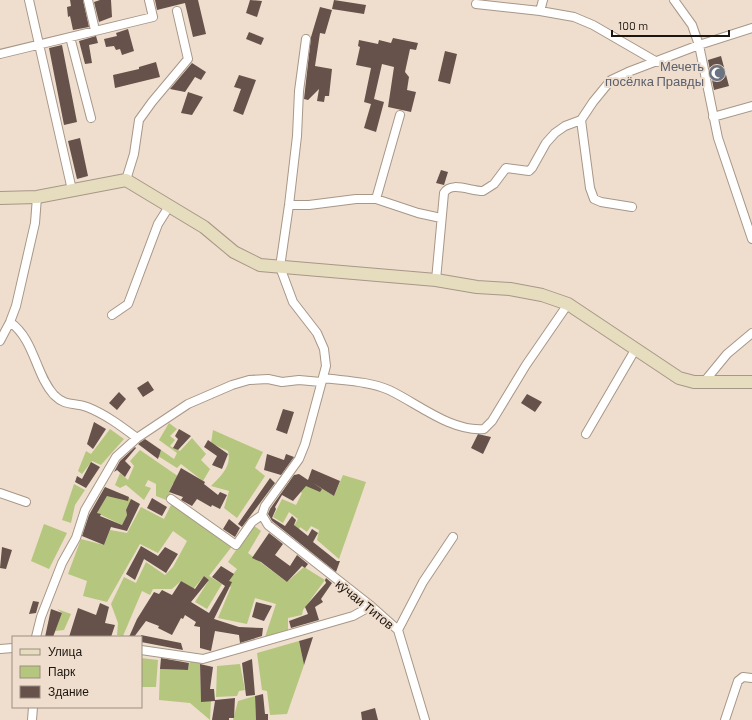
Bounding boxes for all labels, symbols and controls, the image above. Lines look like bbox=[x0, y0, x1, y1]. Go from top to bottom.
scale bar bbox=[612, 12, 729, 38]
text: 100 m bbox=[618, 18, 648, 32]
place label: Мечеть посёлка Правды bbox=[605, 58, 704, 89]
mosque icon: Мечеть посёлка Правды bbox=[707, 63, 727, 83]
street label: кӯчаи Титов bbox=[333, 576, 398, 632]
legend bbox=[12, 636, 142, 708]
text: Улица bbox=[48, 644, 82, 659]
text: Парк bbox=[48, 664, 76, 679]
text: Здание bbox=[48, 684, 89, 699]

